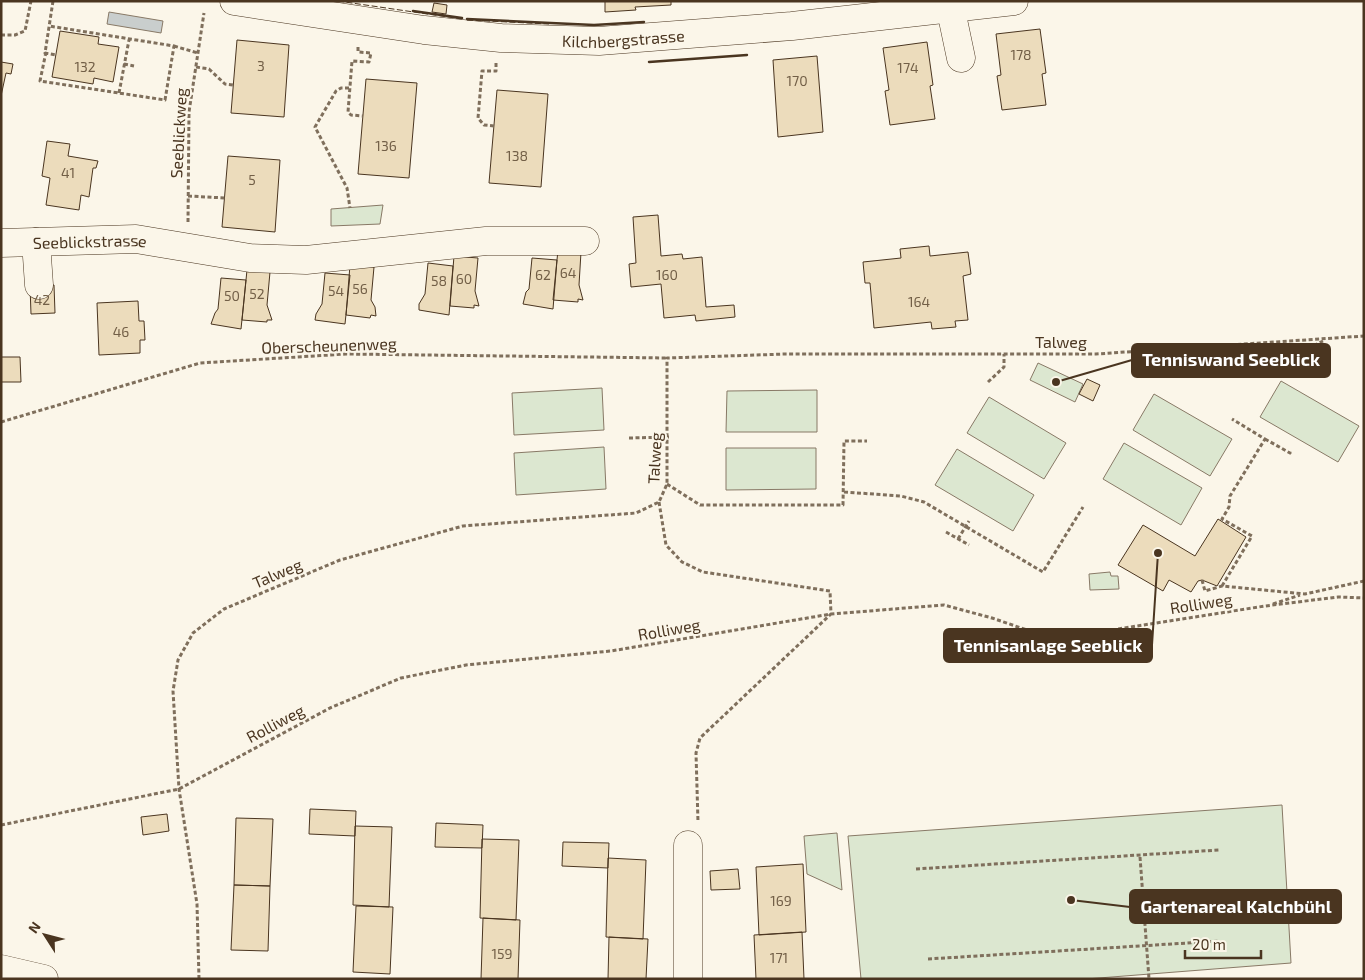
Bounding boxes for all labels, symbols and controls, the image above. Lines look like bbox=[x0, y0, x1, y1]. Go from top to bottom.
street label: Kilchbergstrasse bbox=[562, 25, 685, 51]
house number: 178 bbox=[1010, 46, 1032, 63]
house number: 3 bbox=[257, 57, 265, 74]
house number: 132 bbox=[74, 58, 96, 75]
house number: 174 bbox=[897, 59, 919, 76]
house number: 170 bbox=[786, 72, 808, 89]
street label: Seeblickweg bbox=[166, 87, 190, 179]
house number: 136 bbox=[375, 137, 397, 154]
house number: 138 bbox=[506, 147, 528, 164]
house number: 41 bbox=[61, 164, 75, 181]
house number: 5 bbox=[248, 171, 256, 188]
street label: Seeblickstrasse bbox=[33, 229, 149, 252]
house number: 64 bbox=[560, 264, 576, 281]
house number: 62 bbox=[535, 266, 551, 283]
house number: 160 bbox=[656, 266, 678, 283]
house number: 60 bbox=[456, 270, 472, 287]
house number: 58 bbox=[431, 272, 447, 289]
house number: 56 bbox=[352, 280, 368, 297]
house number: 54 bbox=[328, 282, 344, 299]
house number: 52 bbox=[249, 285, 265, 302]
house number: 50 bbox=[224, 287, 240, 304]
house number: 42 bbox=[34, 291, 50, 308]
house number: 164 bbox=[908, 293, 930, 310]
house number: 46 bbox=[113, 323, 129, 340]
street label: Talweg bbox=[1035, 332, 1087, 351]
street label: Oberscheunenweg bbox=[261, 333, 397, 357]
callout: Tenniswand Seeblick bbox=[1132, 344, 1330, 377]
text: Tenniswand Seeblick bbox=[1142, 348, 1320, 370]
street label: Talweg bbox=[643, 432, 665, 484]
street label: Talweg bbox=[249, 554, 305, 592]
street label: Rolliweg bbox=[1168, 589, 1234, 617]
street label: Rolliweg bbox=[636, 614, 702, 644]
callout: Tennisanlage Seeblick bbox=[944, 629, 1152, 662]
text: Tennisanlage Seeblick bbox=[954, 634, 1142, 656]
street label: Rolliweg bbox=[243, 700, 307, 746]
callout: Gartenareal Kalchbühl bbox=[1130, 890, 1341, 923]
house number: 169 bbox=[770, 892, 792, 909]
text: Gartenareal Kalchbühl bbox=[1140, 895, 1332, 917]
north arrow bbox=[20, 910, 70, 960]
text: N bbox=[24, 918, 44, 936]
scale bar bbox=[1185, 928, 1261, 960]
text: 20 m bbox=[1192, 935, 1226, 953]
house number: 159 bbox=[491, 945, 513, 962]
house number: 171 bbox=[770, 949, 788, 966]

